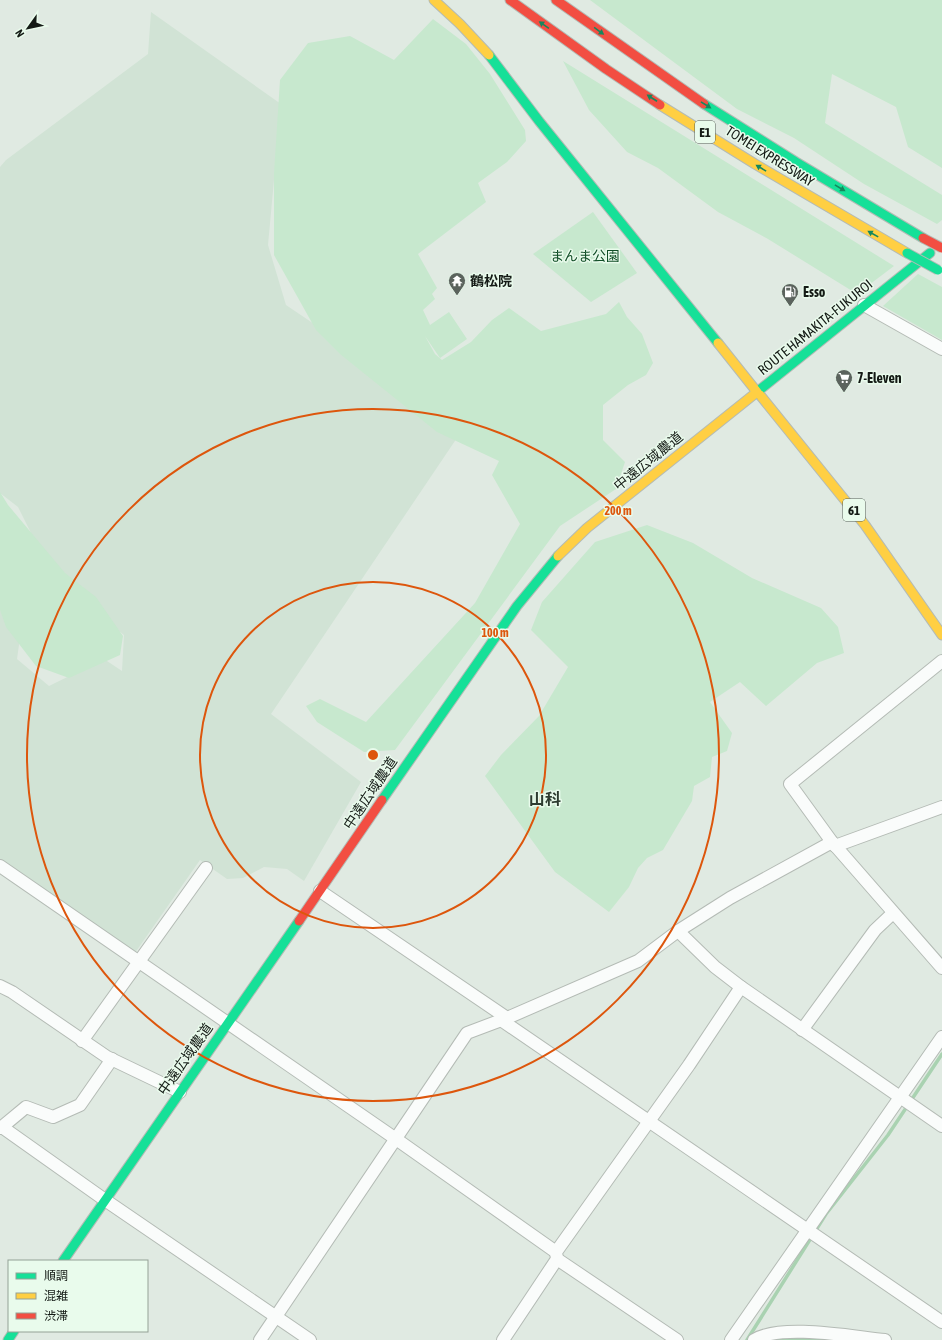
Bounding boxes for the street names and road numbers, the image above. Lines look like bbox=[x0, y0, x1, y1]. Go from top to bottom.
road number: E1 bbox=[695, 121, 715, 143]
street label: TOMEI EXPRESSWAY bbox=[723, 122, 818, 190]
street label: ROUTE HAMAKITA-FUKUROI bbox=[755, 276, 875, 378]
street label: 中遠広域農道 bbox=[610, 428, 686, 494]
road number: 61 bbox=[843, 499, 865, 521]
street label: 中遠広域農道 bbox=[340, 754, 400, 832]
street label: 中遠広域農道 bbox=[154, 1020, 216, 1098]

